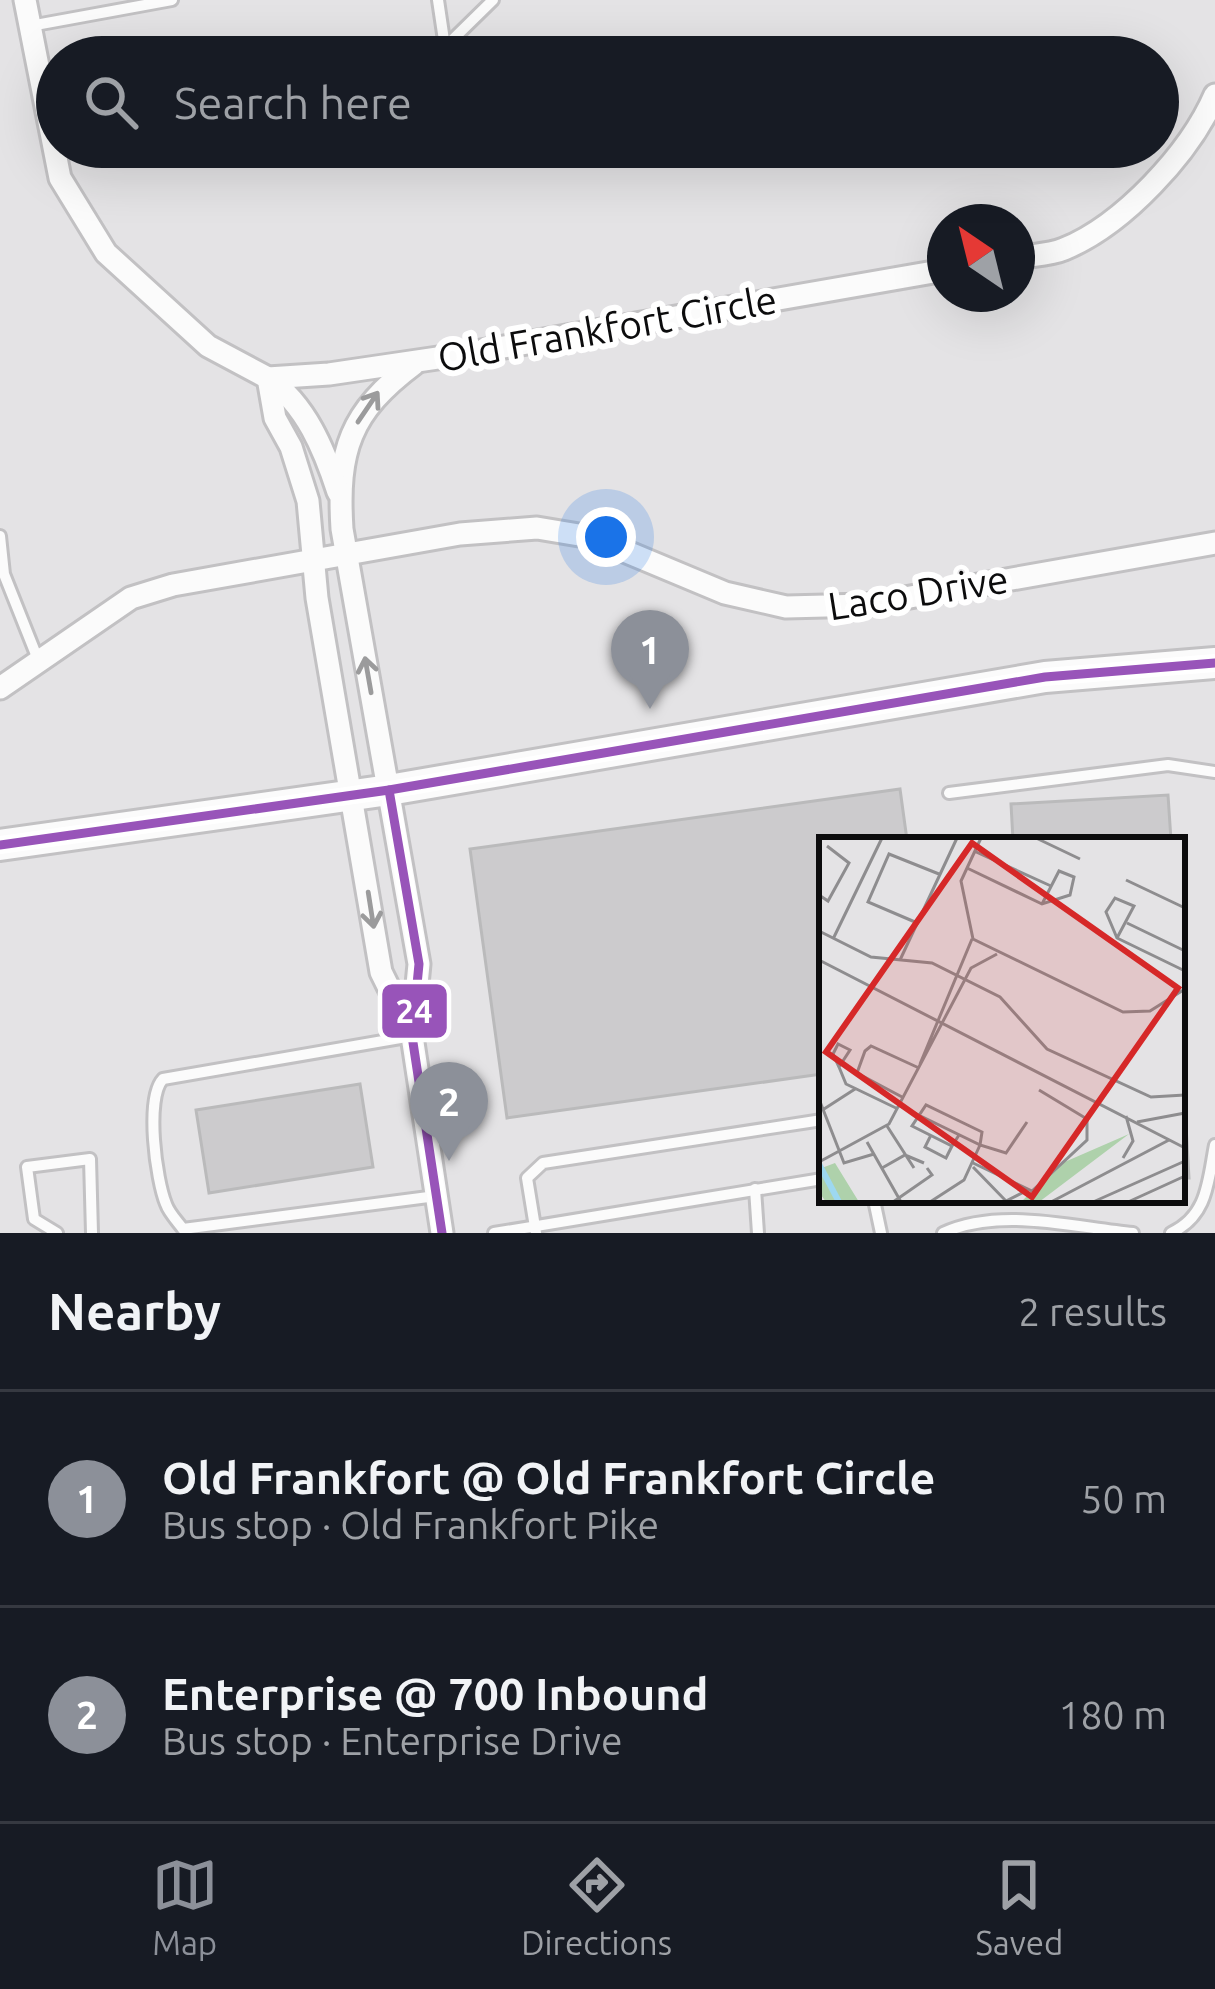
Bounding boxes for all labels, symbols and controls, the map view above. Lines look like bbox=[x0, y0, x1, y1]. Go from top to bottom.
search box bbox=[36, 36, 1179, 168]
icon: search bbox=[78, 69, 144, 135]
text: Search here bbox=[174, 77, 412, 128]
north arrow bbox=[927, 204, 1035, 312]
street label: Old Frankfort Circle bbox=[434, 277, 780, 379]
one-way arrow bbox=[355, 391, 380, 424]
your location bbox=[576, 507, 636, 567]
street label: Laco Drive bbox=[825, 557, 1011, 627]
pin: 1 bbox=[611, 610, 689, 709]
one-way arrow bbox=[356, 656, 379, 695]
inset map bbox=[819, 837, 1185, 1203]
one-way arrow bbox=[360, 890, 383, 929]
line badge: 24 bbox=[380, 982, 449, 1040]
text: 24 bbox=[395, 992, 433, 1029]
pin: 2 bbox=[410, 1062, 488, 1161]
text: Nearby bbox=[48, 1282, 221, 1340]
text: 2 results bbox=[1018, 1290, 1167, 1333]
text: Old Frankfort @ Old Frankfort Circle bbox=[162, 1452, 936, 1503]
text: 1 bbox=[76, 1477, 98, 1520]
text: 50 m bbox=[1080, 1477, 1167, 1520]
text: Bus stop · Old Frankfort Pike bbox=[162, 1503, 659, 1546]
text: Enterprise @ 700 Inbound bbox=[162, 1668, 709, 1719]
text: 2 bbox=[76, 1693, 98, 1736]
text: 180 m bbox=[1058, 1693, 1167, 1736]
text: Bus stop · Enterprise Drive bbox=[162, 1719, 623, 1762]
tab: Map bbox=[152, 1852, 218, 1961]
tab: Directions bbox=[521, 1852, 672, 1961]
tab: Saved bbox=[975, 1852, 1063, 1961]

